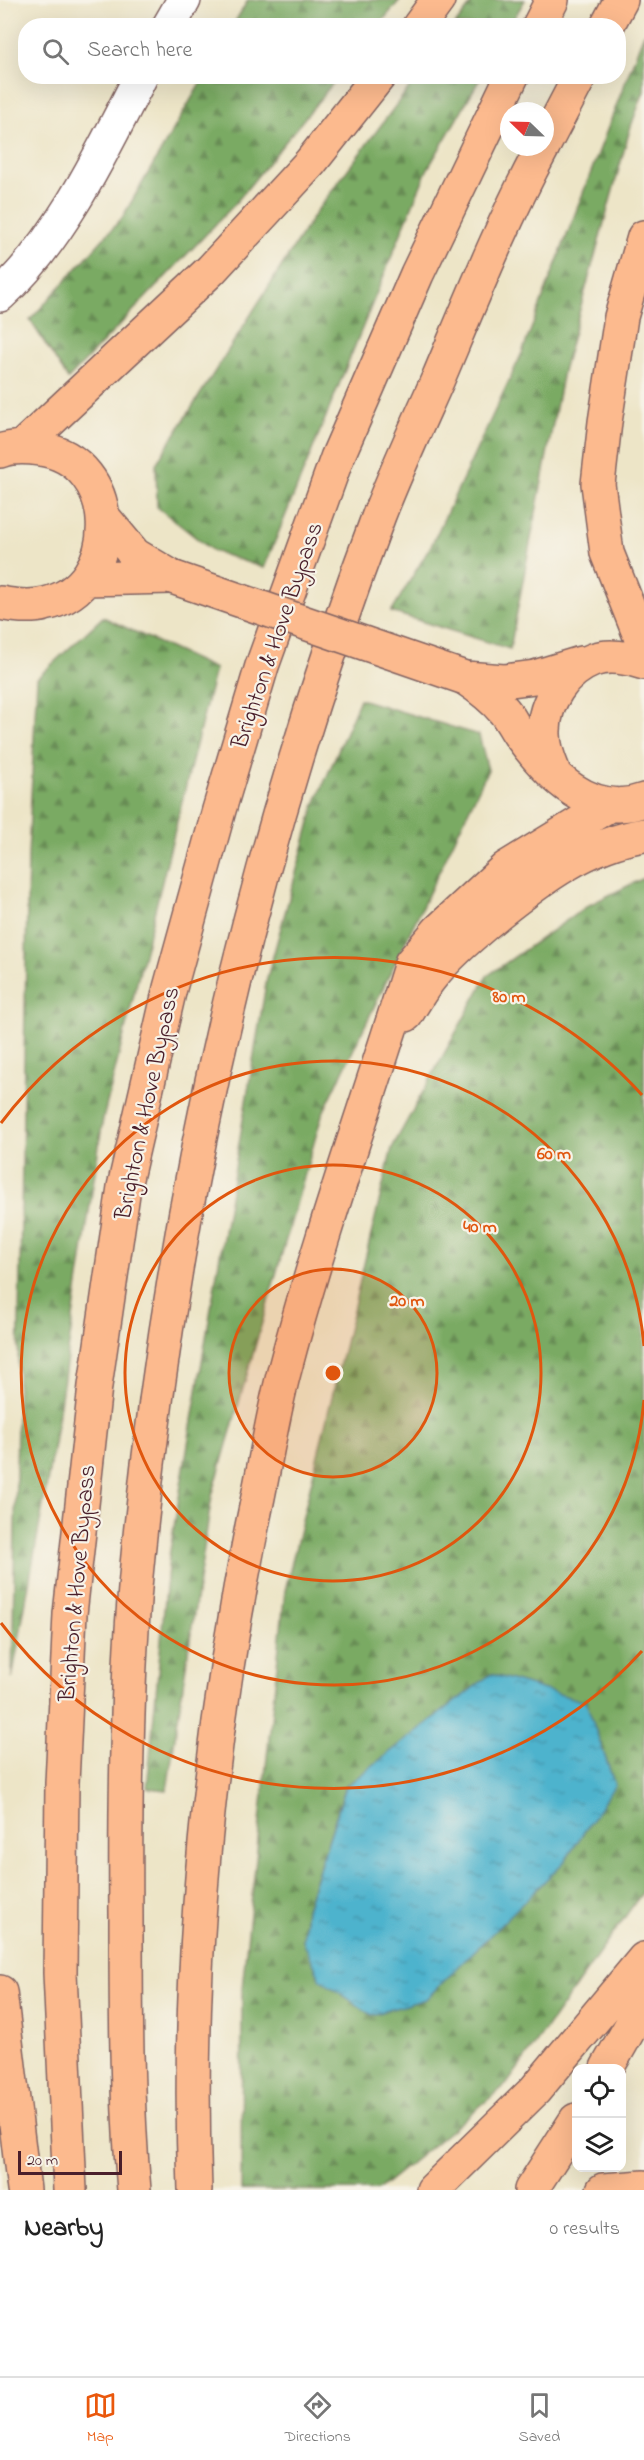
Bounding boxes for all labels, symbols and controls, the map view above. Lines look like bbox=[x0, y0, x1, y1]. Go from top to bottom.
search box bbox=[18, 18, 626, 84]
icon: search bbox=[39, 35, 72, 68]
text: Search here bbox=[87, 35, 192, 67]
north arrow bbox=[500, 102, 554, 156]
street label: Brighton & Hove Bypass bbox=[223, 518, 335, 755]
street label: Brighton & Hove Bypass bbox=[106, 984, 191, 1225]
text: 80 m bbox=[492, 985, 526, 1011]
text: 60 m bbox=[537, 1142, 571, 1168]
text: 40 m bbox=[463, 1215, 497, 1241]
text: 20 m bbox=[388, 1289, 425, 1315]
centre of rings bbox=[323, 1363, 343, 1383]
street label: Brighton & Hove Bypass bbox=[51, 1463, 107, 1704]
map controls bbox=[572, 2064, 626, 2172]
button: locate bbox=[572, 2064, 626, 2118]
button: layers bbox=[572, 2118, 626, 2172]
scale bar bbox=[18, 2148, 122, 2176]
text: 20 m bbox=[27, 2149, 58, 2173]
text: Nearby bbox=[24, 2210, 103, 2248]
text: 0 results bbox=[549, 2215, 620, 2244]
tab: Map bbox=[84, 2389, 117, 2449]
tab: Directions bbox=[284, 2389, 351, 2449]
tab: Saved bbox=[518, 2389, 560, 2449]

